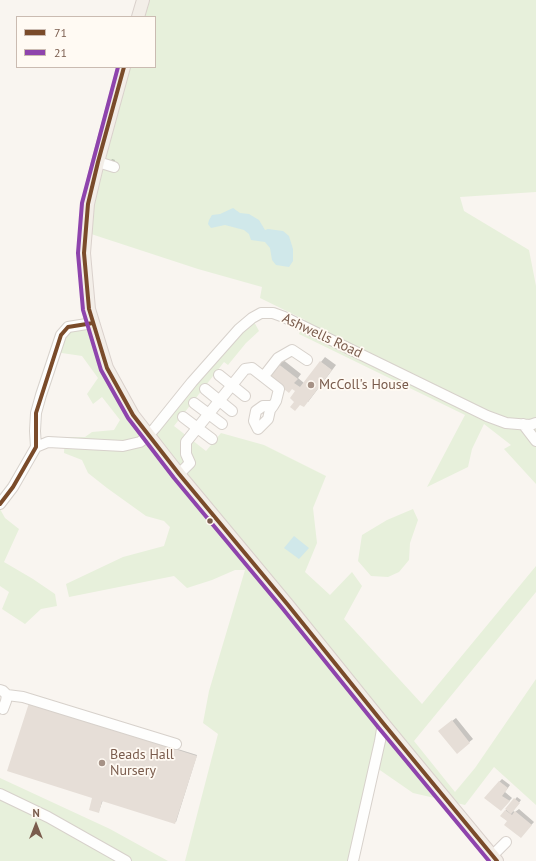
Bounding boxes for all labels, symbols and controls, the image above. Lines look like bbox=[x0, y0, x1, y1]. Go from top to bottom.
legend bbox=[16, 16, 156, 68]
text: 71 bbox=[54, 25, 67, 40]
text: 21 bbox=[54, 45, 67, 60]
street label: Ashwells Road bbox=[279, 310, 365, 362]
place label: McColl's House bbox=[319, 377, 409, 393]
marker: McColl's House bbox=[306, 380, 316, 390]
unlabelled marker bbox=[205, 516, 215, 526]
place label: Beads Hall Nursery bbox=[110, 747, 174, 780]
marker: Beads Hall Nursery bbox=[97, 758, 107, 768]
north arrow bbox=[16, 805, 56, 845]
text: N bbox=[32, 806, 40, 820]

